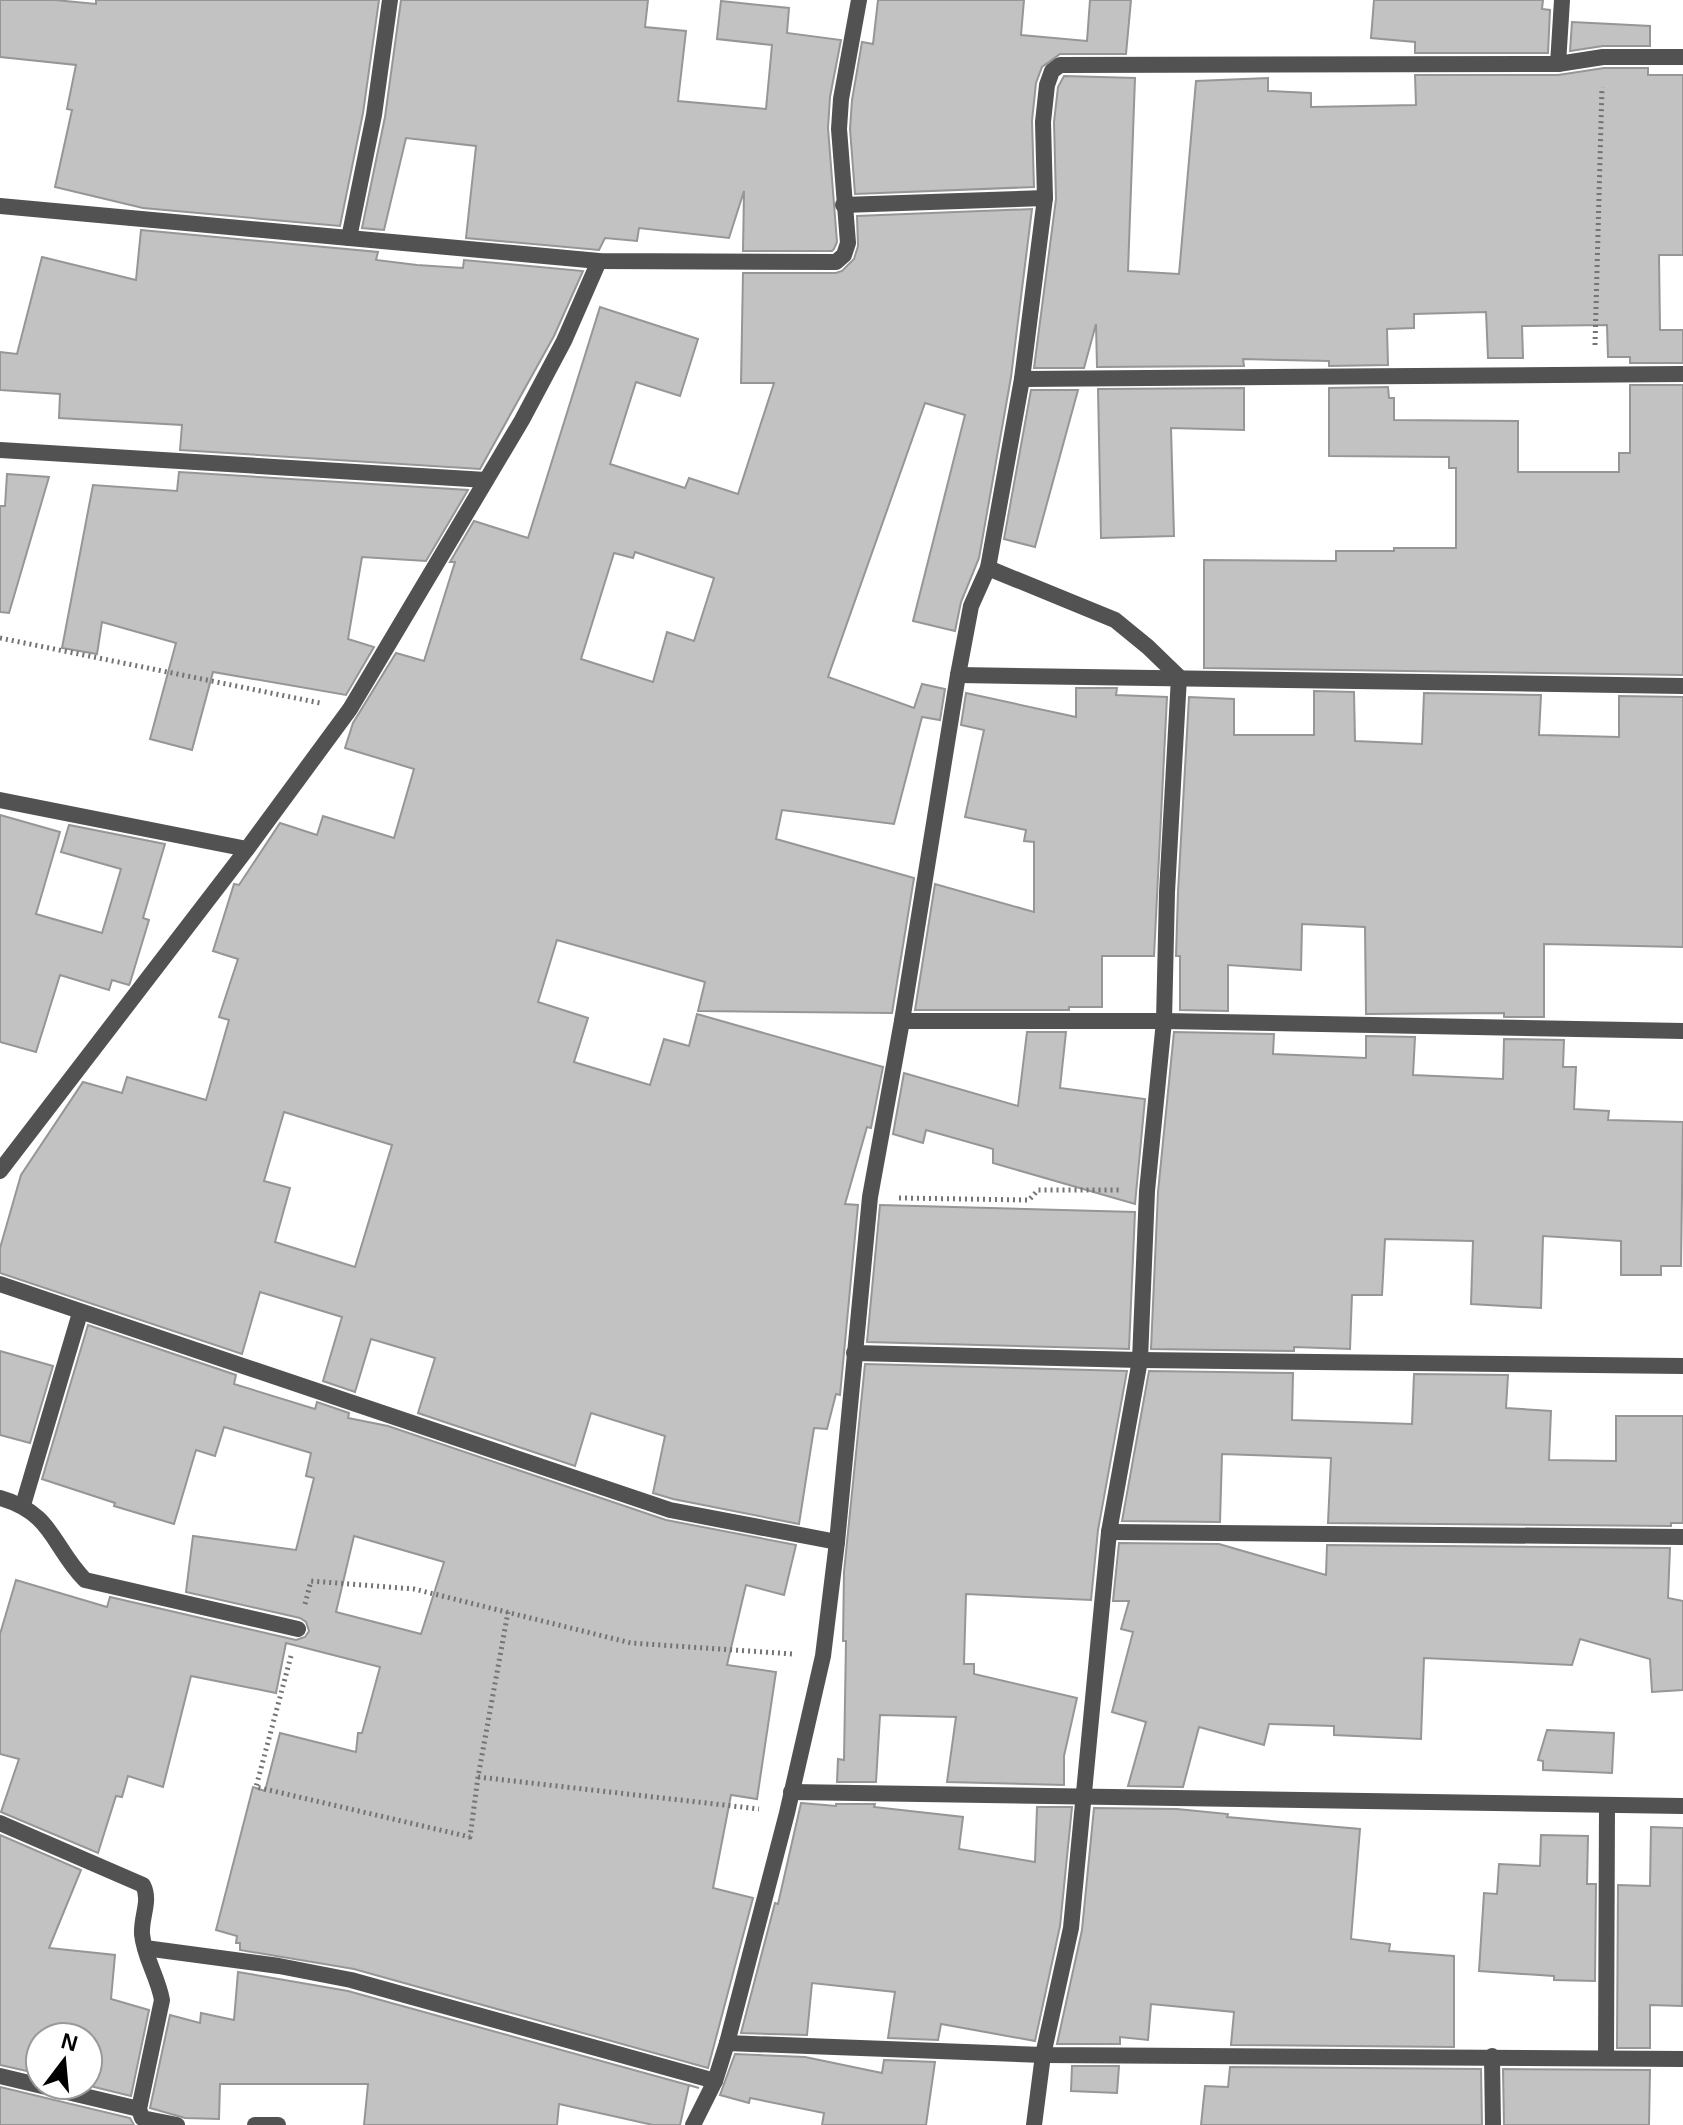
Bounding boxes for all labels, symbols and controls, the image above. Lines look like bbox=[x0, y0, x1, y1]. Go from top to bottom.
north arrow bbox=[24, 2021, 104, 2101]
text: N bbox=[58, 2028, 80, 2056]

